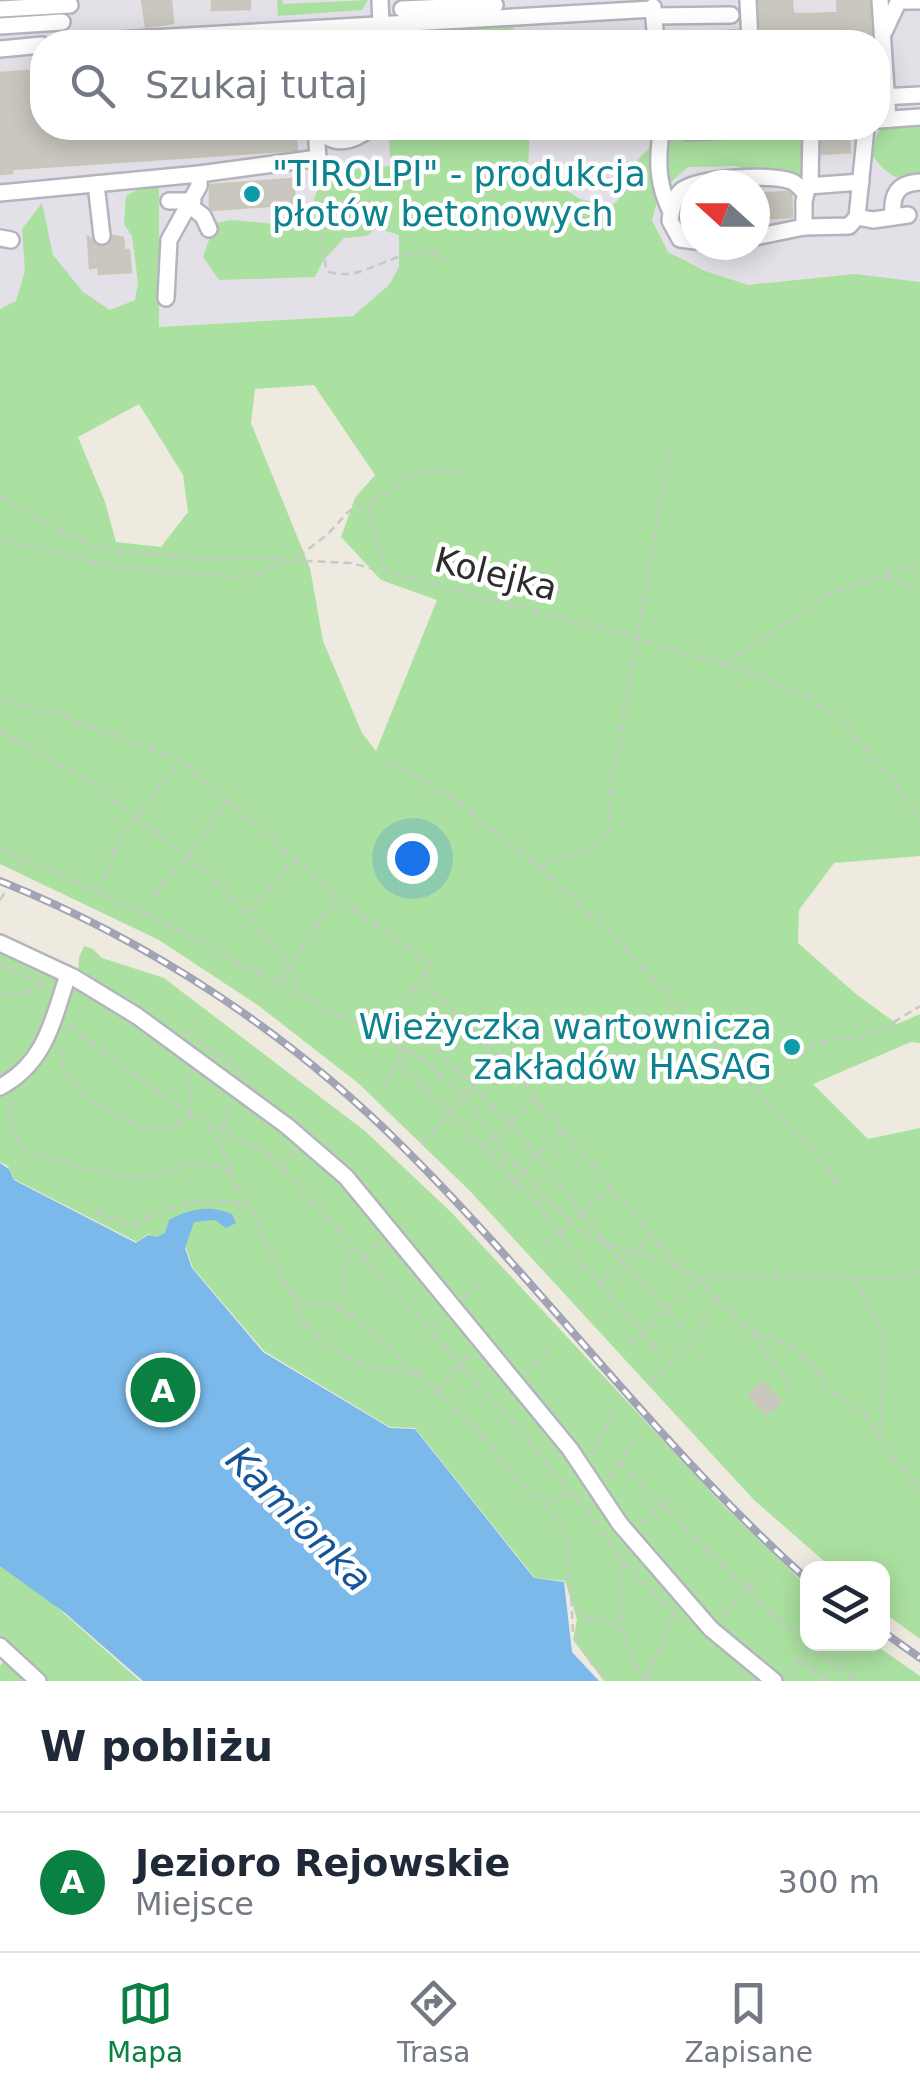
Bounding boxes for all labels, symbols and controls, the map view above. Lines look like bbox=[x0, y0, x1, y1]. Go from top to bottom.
search box bbox=[30, 30, 890, 140]
icon: search bbox=[65, 58, 120, 113]
text: Szukaj tutaj bbox=[145, 63, 368, 107]
place label: "TIROLPI" - produkcja płotów betonowych bbox=[272, 154, 646, 234]
north arrow bbox=[680, 170, 770, 260]
marker: "TIROLPI" - produkcja płotów betonowych bbox=[241, 183, 263, 205]
street label: Kolejka bbox=[431, 540, 561, 608]
your location bbox=[387, 833, 438, 884]
place label: Wieżyczka wartownicza zakładów HASAG bbox=[359, 1007, 772, 1087]
marker: Wieżyczka wartownicza zakładów HASAG bbox=[781, 1036, 803, 1058]
pin: A bbox=[130, 1352, 196, 1428]
water label: Kamionka bbox=[217, 1437, 381, 1601]
map controls bbox=[800, 1561, 890, 1651]
button: layers bbox=[800, 1561, 890, 1651]
text: W pobliżu bbox=[40, 1722, 273, 1771]
text: Jezioro Rejowskie bbox=[135, 1841, 510, 1885]
text: A bbox=[60, 1863, 85, 1901]
text: 300 m bbox=[778, 1863, 880, 1901]
text: Miejsce bbox=[135, 1885, 254, 1923]
tab: Mapa bbox=[107, 1976, 183, 2069]
tab: Trasa bbox=[397, 1976, 471, 2069]
tab: Zapisane bbox=[684, 1976, 813, 2069]

